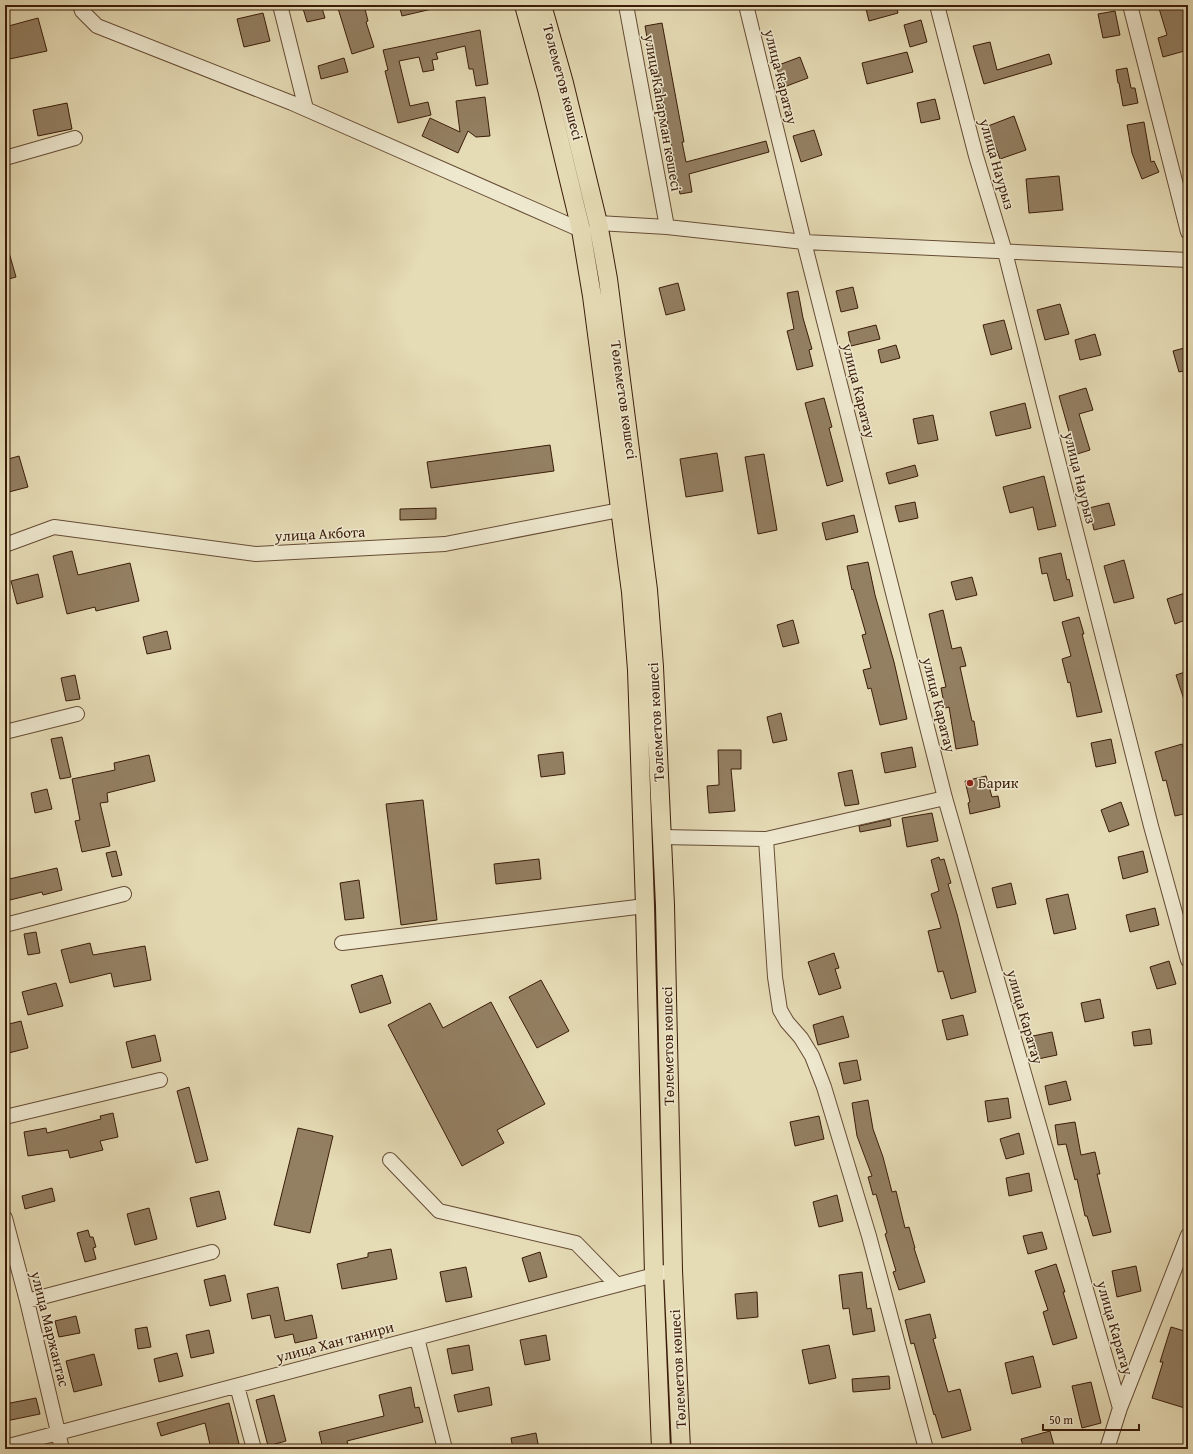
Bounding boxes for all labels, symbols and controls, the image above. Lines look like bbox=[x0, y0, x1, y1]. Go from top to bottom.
street label: Төлеметов көшесі bbox=[538, 21, 589, 142]
street label: улица Каратау bbox=[759, 26, 804, 127]
street label: улица Каһарман көшесі bbox=[639, 32, 688, 193]
street label: улица Наурыз bbox=[974, 115, 1020, 212]
street label: Төлеметов көшесі bbox=[606, 339, 643, 461]
street label: улица Каратау bbox=[837, 340, 882, 441]
street label: улица Наурыз bbox=[1059, 429, 1102, 526]
street label: улица Акбота bbox=[273, 521, 367, 546]
street label: улица Каратау bbox=[917, 654, 962, 755]
street label: Төлеметов көшесі bbox=[642, 662, 669, 782]
place label: Барик bbox=[978, 772, 1019, 793]
marker: Барик bbox=[965, 778, 975, 788]
street label: улица Каратау bbox=[1002, 966, 1049, 1067]
street label: Төлеметов көшесі bbox=[656, 986, 679, 1106]
street label: улица Маржантас bbox=[26, 1268, 75, 1389]
street label: улица Каратау bbox=[1092, 1277, 1139, 1378]
street label: Төлеметов көшесі bbox=[664, 1309, 691, 1429]
street label: улица Хан танири bbox=[273, 1316, 396, 1368]
scale bar bbox=[1043, 1406, 1139, 1432]
text: 50 m bbox=[1049, 1411, 1073, 1428]

